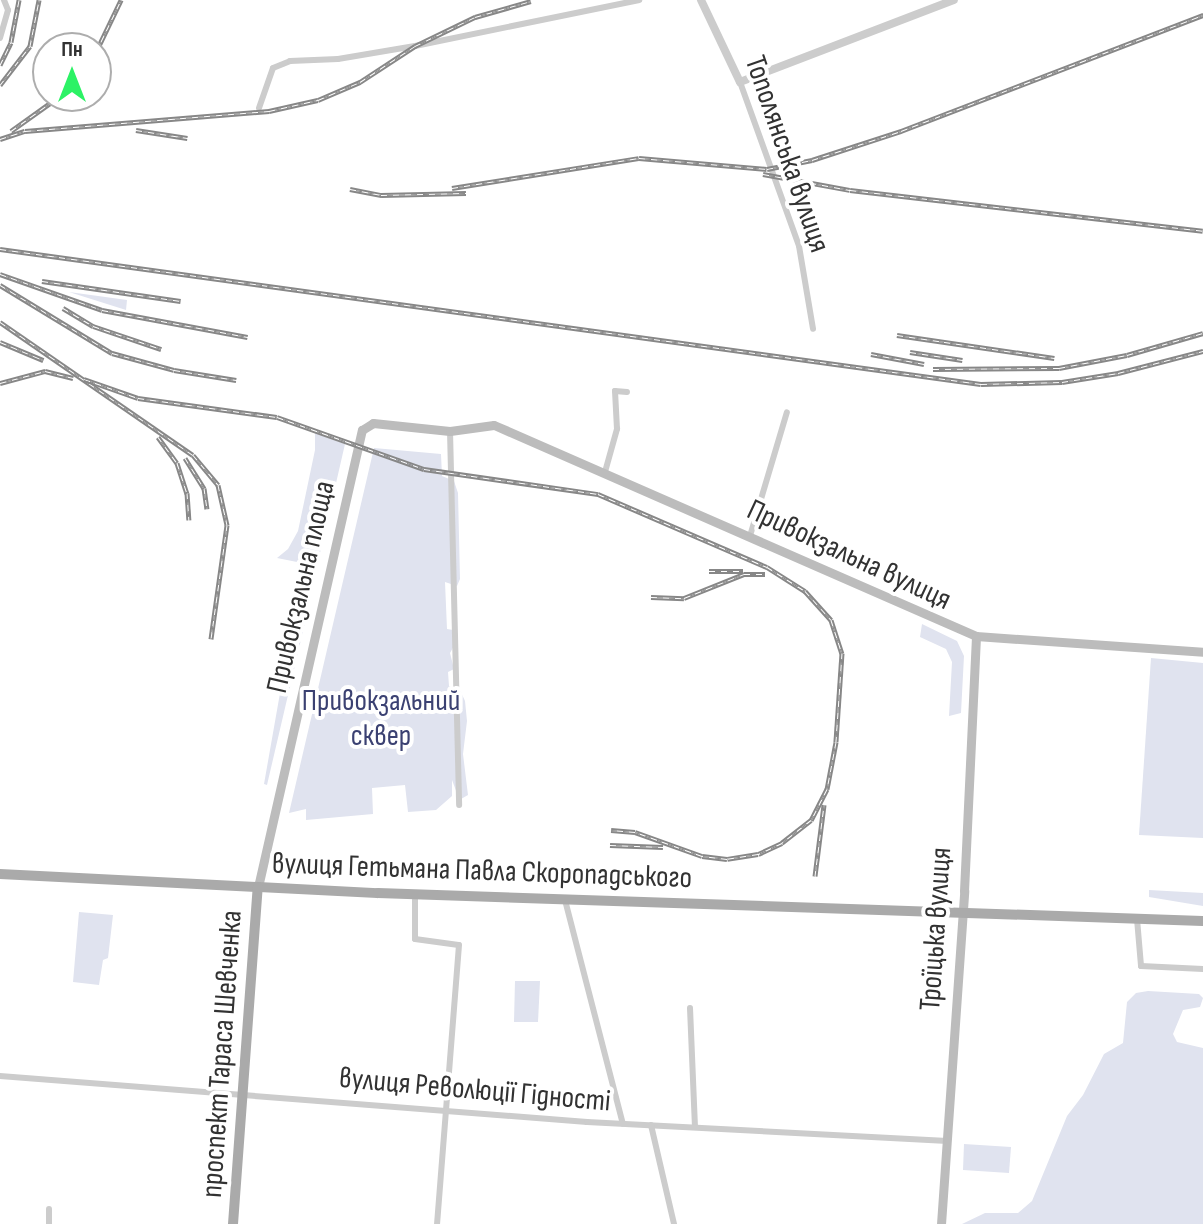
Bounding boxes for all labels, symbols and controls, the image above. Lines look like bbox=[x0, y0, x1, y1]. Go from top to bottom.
north arrow bbox=[32, 32, 112, 112]
text: Пн bbox=[61, 36, 83, 63]
street label: Тополянська вулиця bbox=[737, 51, 837, 257]
street label: Привокзальна площа bbox=[259, 478, 343, 696]
street label: Привокзальна вулиця bbox=[741, 492, 957, 618]
park label: Привокзальний сквер bbox=[302, 683, 460, 754]
street label: вулиця Гетьмана Павла Скоропадського bbox=[271, 846, 693, 896]
street label: Троїцька вулиця bbox=[912, 846, 960, 1012]
street label: проспект Тараса Шевченка bbox=[194, 909, 250, 1199]
street label: вулиця Революції Гідності bbox=[338, 1060, 612, 1120]

